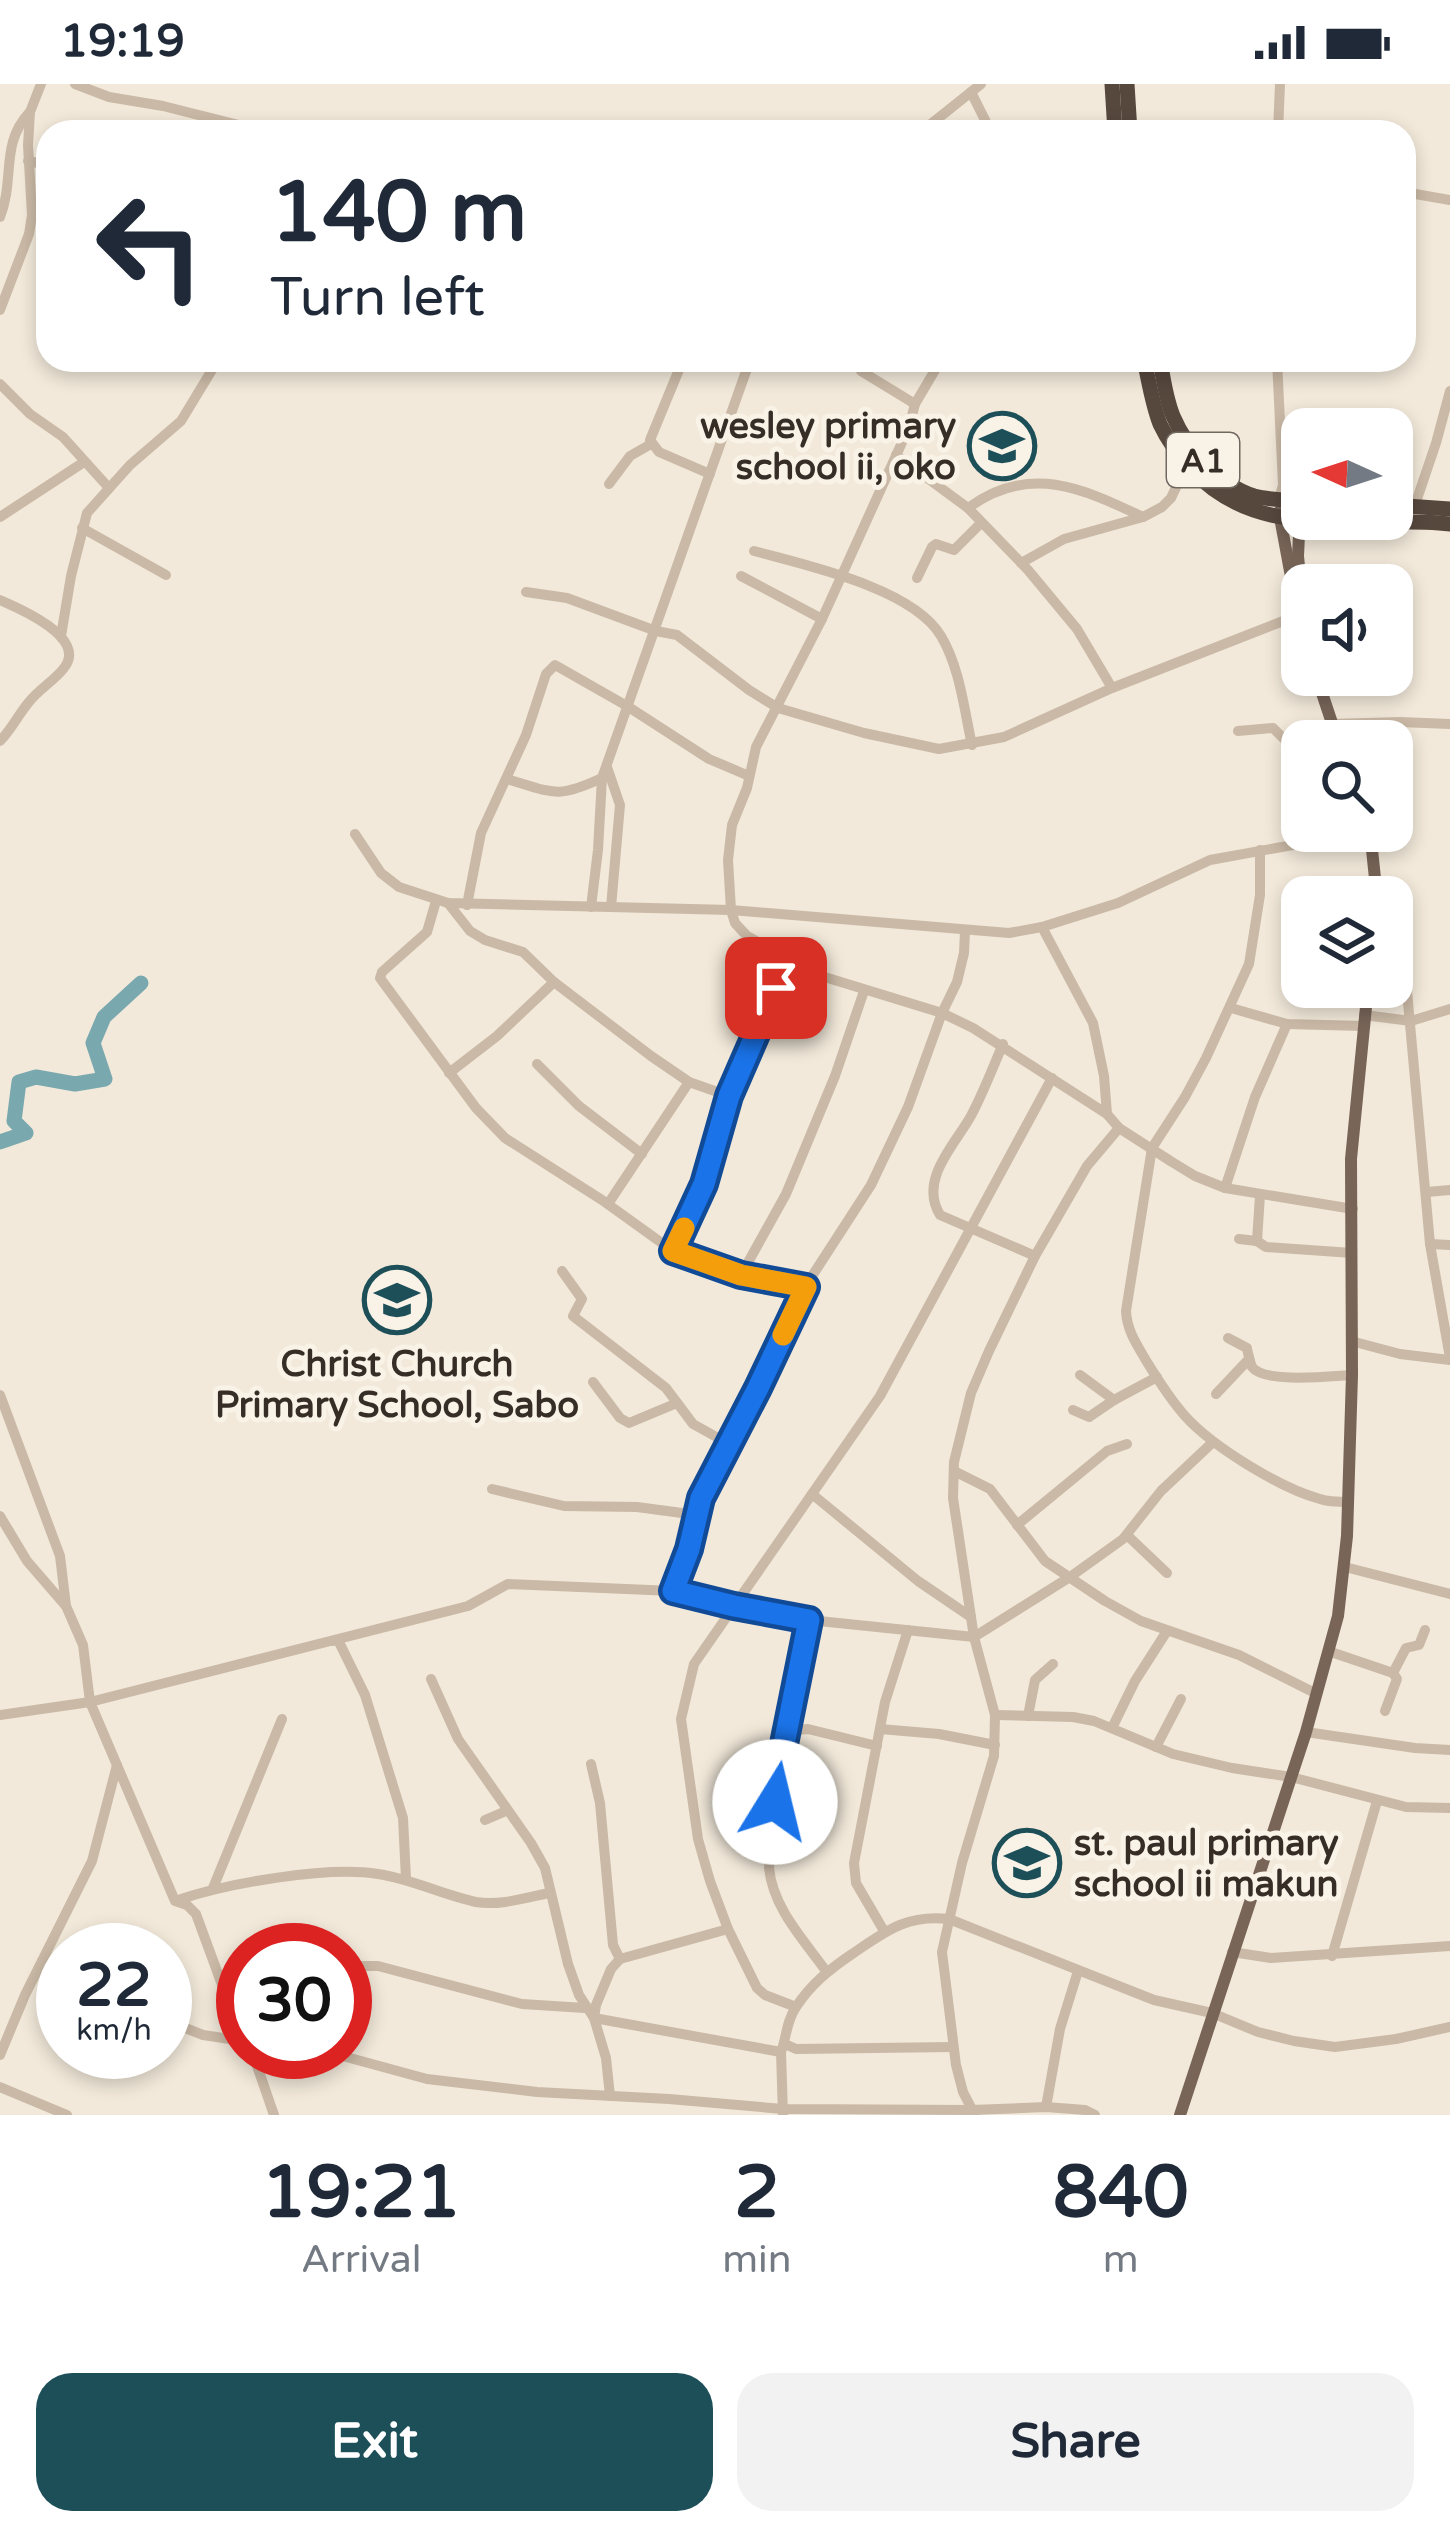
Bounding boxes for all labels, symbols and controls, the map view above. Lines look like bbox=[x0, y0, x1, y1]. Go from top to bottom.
text: 19:19 bbox=[60, 15, 185, 69]
text: 140 m bbox=[270, 163, 527, 264]
icon: left bbox=[72, 168, 228, 324]
text: Turn left bbox=[270, 265, 485, 330]
place label: wesley primary school ii, oko bbox=[700, 405, 956, 489]
north arrow bbox=[1281, 408, 1413, 540]
map controls bbox=[1281, 408, 1413, 1008]
school or university icon: wesley primary school ii, oko bbox=[967, 411, 1037, 481]
road number: A1 bbox=[1167, 433, 1239, 487]
button: sound bbox=[1281, 564, 1413, 696]
button: search bbox=[1281, 720, 1413, 852]
button: layers bbox=[1281, 876, 1413, 1008]
pin bbox=[725, 937, 827, 1039]
icon: arrive bbox=[743, 955, 809, 1021]
school or university icon: Christ Church Primary School, Sabo bbox=[362, 1265, 432, 1335]
place label: Christ Church Primary School, Sabo bbox=[215, 1343, 579, 1427]
position arrow bbox=[712, 1739, 838, 1865]
place label: st. paul primary school ii makun bbox=[1074, 1822, 1339, 1906]
school or university icon: st. paul primary school ii makun bbox=[992, 1828, 1062, 1898]
speed limit sign: 30 bbox=[216, 1923, 372, 2079]
text: 22 bbox=[76, 1950, 152, 2022]
text: km/h bbox=[76, 2012, 152, 2049]
text: 19:21 bbox=[261, 2150, 461, 2237]
text: 2 bbox=[734, 2150, 780, 2237]
text: 840 bbox=[1053, 2150, 1189, 2237]
text: Arrival bbox=[301, 2236, 421, 2283]
text: min bbox=[722, 2236, 792, 2283]
text: m bbox=[1103, 2236, 1139, 2283]
button: Exit bbox=[36, 2373, 713, 2511]
button: Share bbox=[737, 2373, 1414, 2511]

